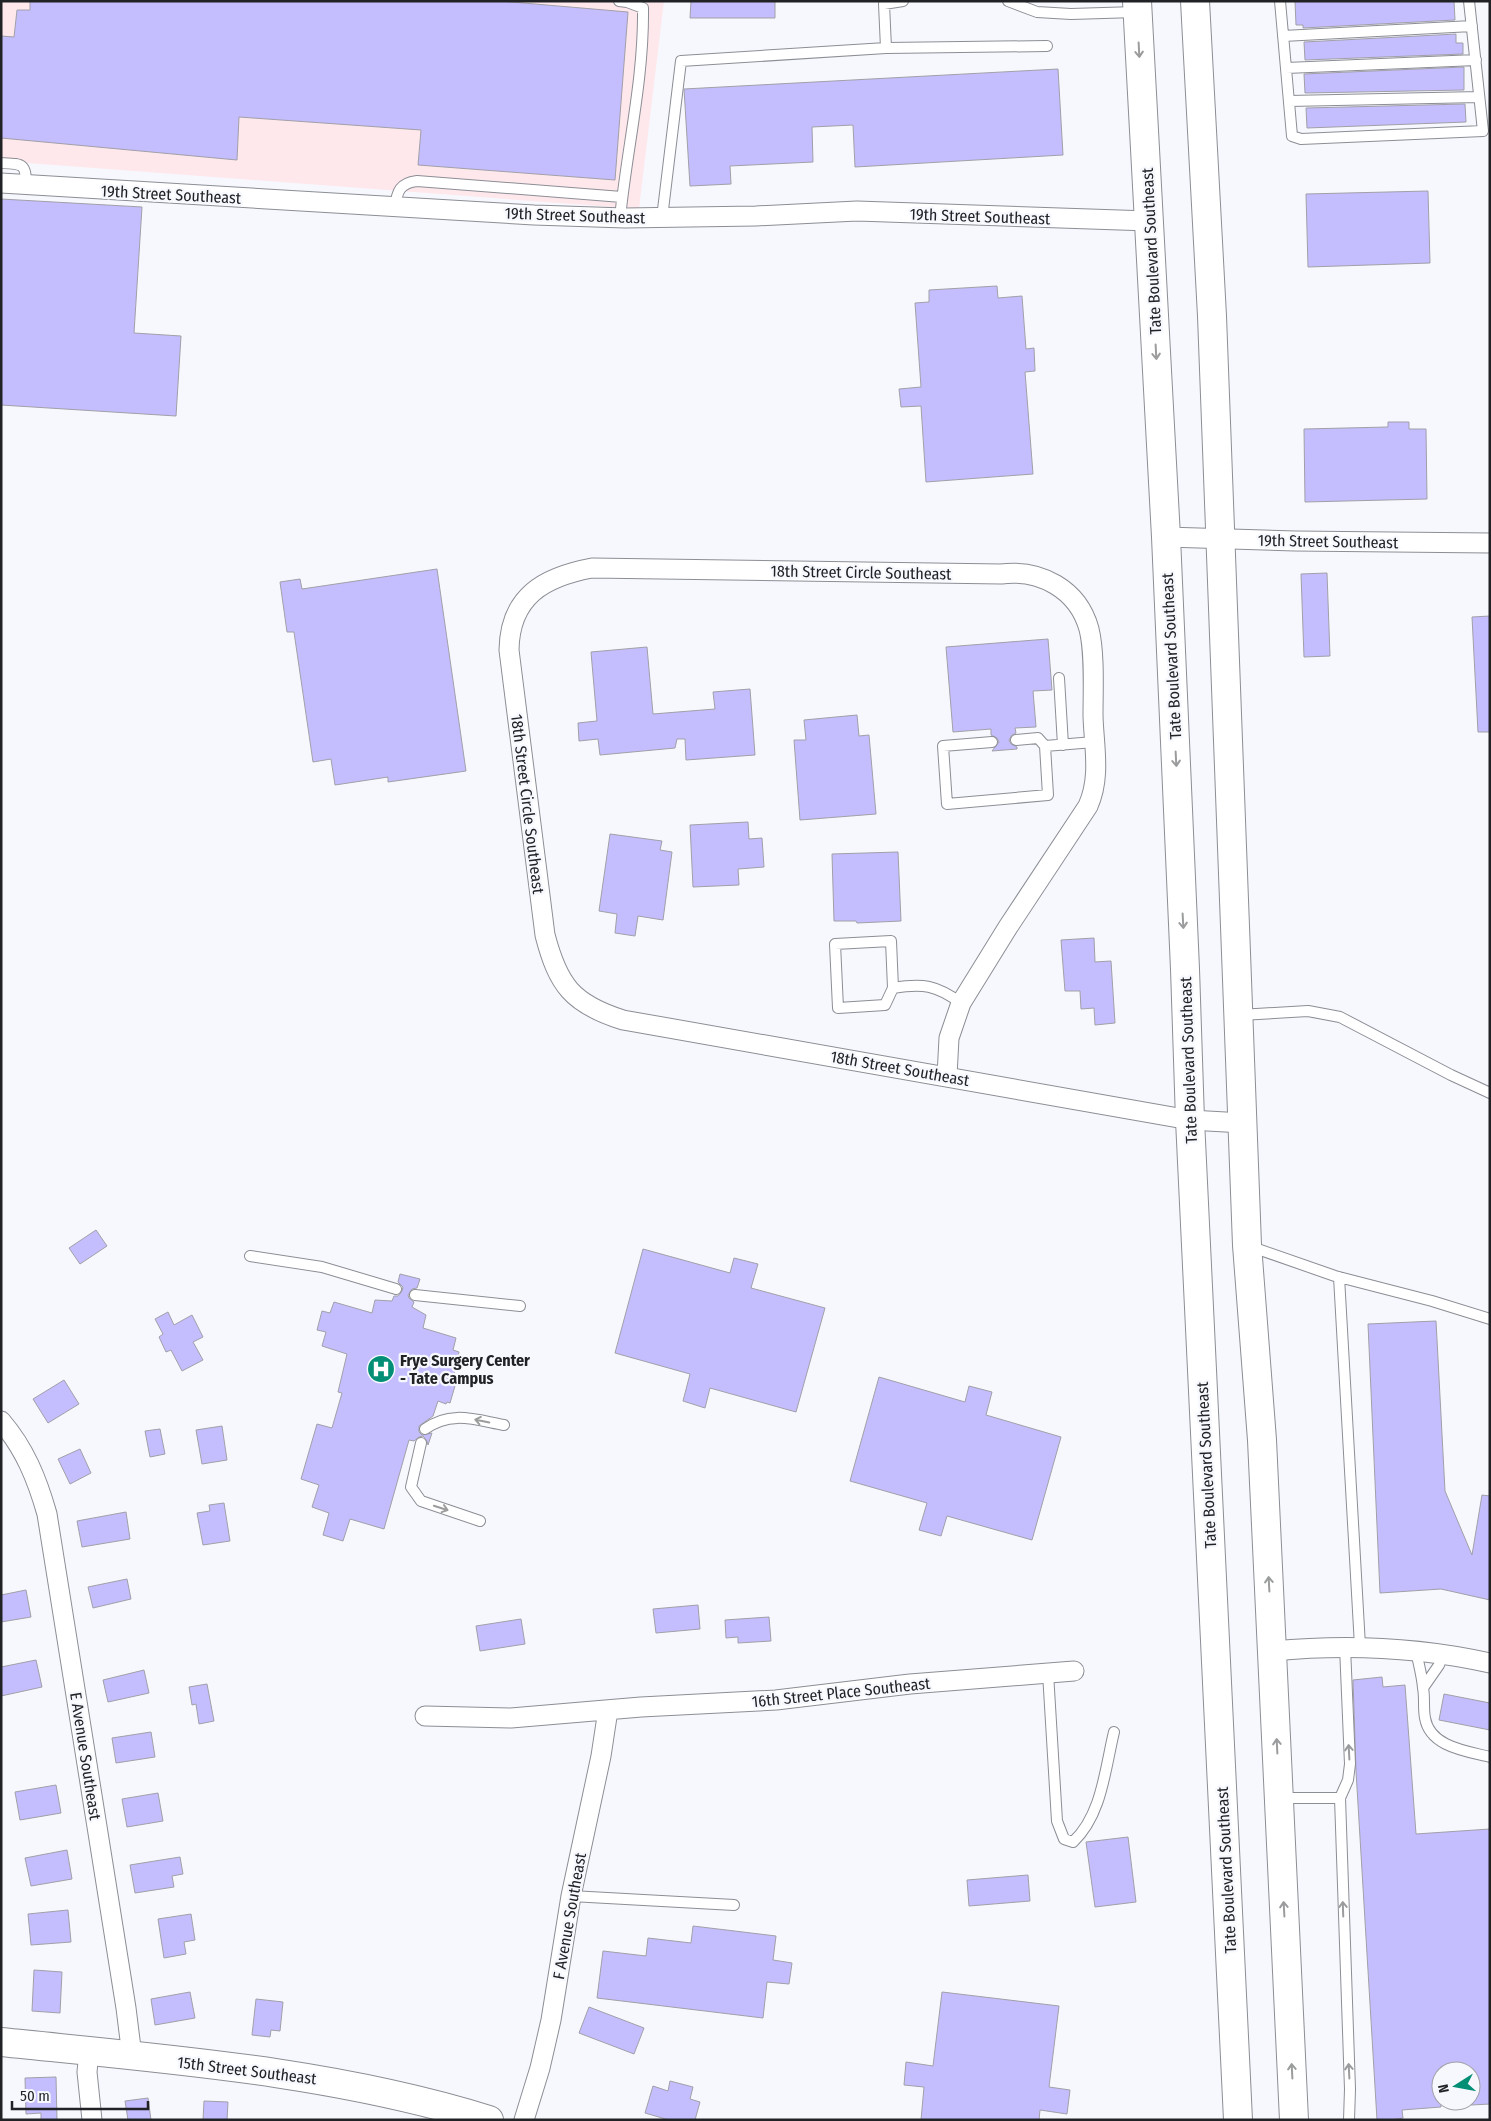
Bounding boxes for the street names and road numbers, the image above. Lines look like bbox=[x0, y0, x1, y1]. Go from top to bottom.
street label: Tate Boulevard Southeast bbox=[1138, 166, 1165, 335]
street label: 19th Street Southeast bbox=[100, 181, 242, 208]
street label: 19th Street Southeast bbox=[504, 204, 646, 227]
street label: 19th Street Southeast bbox=[909, 205, 1051, 228]
street label: 19th Street Southeast bbox=[1258, 531, 1399, 552]
street label: 18th Street Circle Southeast bbox=[771, 561, 952, 584]
street label: Tate Boulevard Southeast bbox=[1158, 571, 1185, 740]
street label: 18th Street Circle Southeast bbox=[507, 713, 548, 896]
street label: Tate Boulevard Southeast bbox=[1176, 976, 1201, 1144]
street label: 18th Street Southeast bbox=[829, 1047, 972, 1090]
street label: Tate Boulevard Southeast bbox=[1193, 1380, 1220, 1549]
street label: 16th Street Place Southeast bbox=[751, 1674, 932, 1711]
street label: E Avenue Southeast bbox=[66, 1691, 105, 1822]
street label: Tate Boulevard Southeast bbox=[1213, 1785, 1240, 1954]
street label: F Avenue Southeast bbox=[549, 1850, 590, 1981]
street label: 15th Street Southeast bbox=[176, 2053, 318, 2089]

